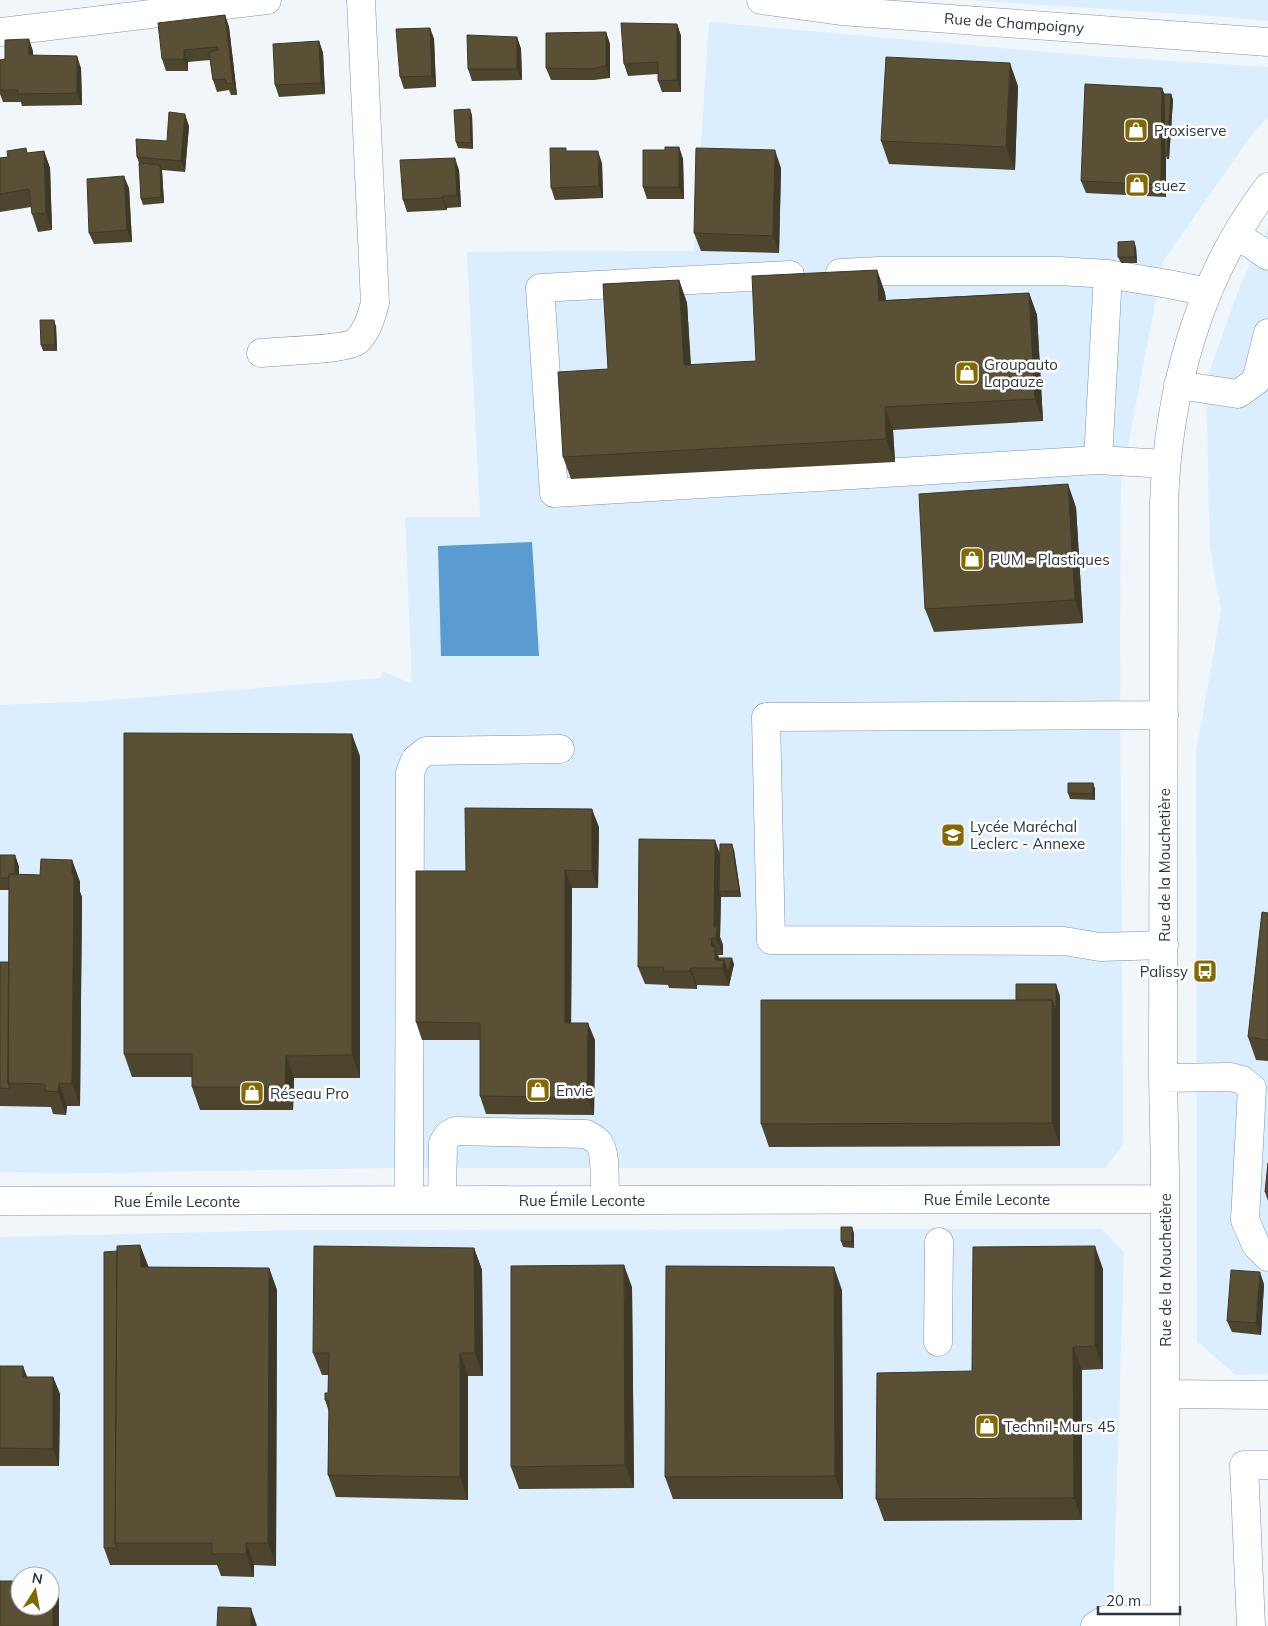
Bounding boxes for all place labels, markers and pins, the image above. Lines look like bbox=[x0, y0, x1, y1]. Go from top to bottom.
shop icon: Proxiserve bbox=[1123, 117, 1149, 143]
place label: Proxiserve bbox=[1154, 121, 1226, 140]
shop icon: suez bbox=[1124, 172, 1150, 198]
place label: suez bbox=[1154, 176, 1186, 195]
place label: Groupauto Lapauze bbox=[984, 355, 1058, 391]
shop icon: Groupauto Lapauze bbox=[954, 360, 980, 386]
shop icon: PUM - Plastiques bbox=[959, 546, 985, 572]
place label: PUM - Plastiques bbox=[990, 550, 1110, 569]
place label: Lycée Maréchal Leclerc - Annexe bbox=[970, 817, 1085, 853]
school or university icon: Lycée Maréchal Leclerc - Annexe bbox=[940, 822, 966, 848]
bus stop icon: Palissy bbox=[1192, 958, 1218, 984]
place label: Palissy bbox=[1140, 962, 1188, 981]
shop icon: Envie bbox=[525, 1077, 551, 1103]
shop icon: Réseau Pro bbox=[239, 1080, 265, 1106]
place label: Envie bbox=[556, 1081, 593, 1100]
place label: Réseau Pro bbox=[270, 1084, 349, 1103]
shop icon: TechniI-Murs 45 bbox=[974, 1413, 1000, 1439]
place label: TechniI-Murs 45 bbox=[1004, 1417, 1115, 1436]

